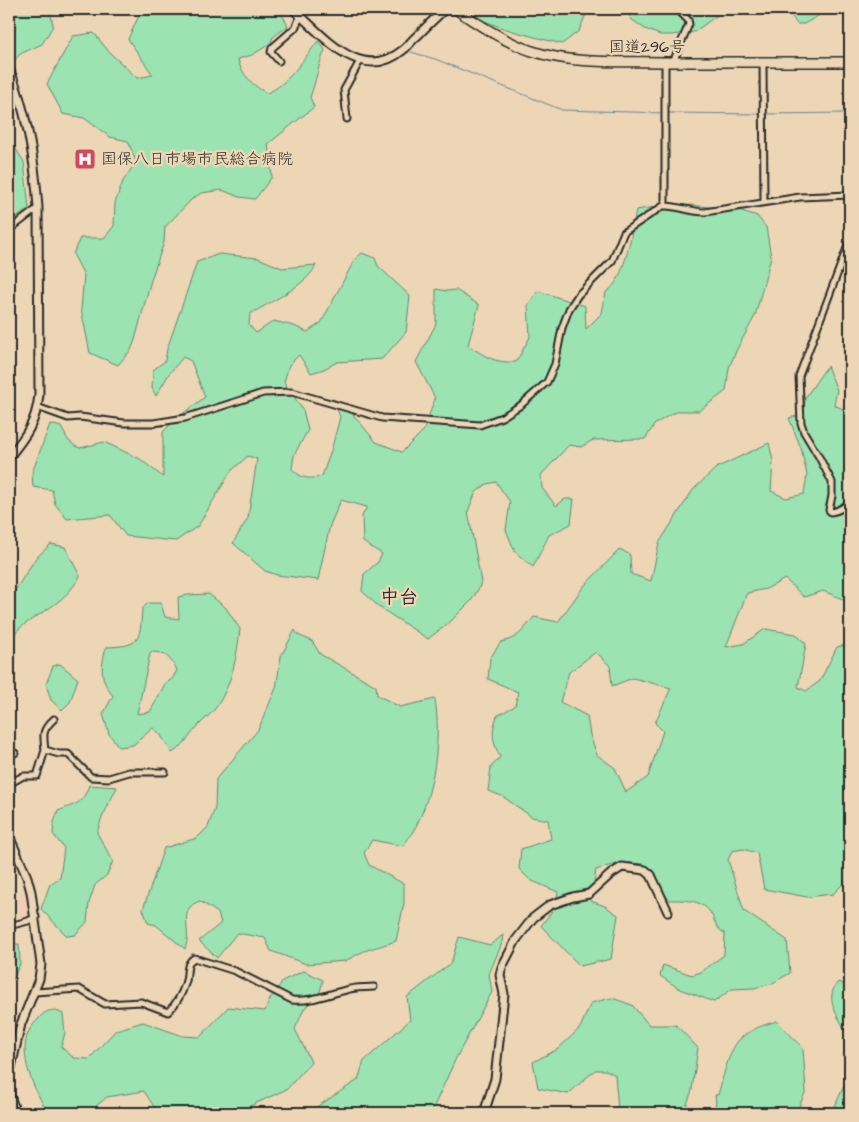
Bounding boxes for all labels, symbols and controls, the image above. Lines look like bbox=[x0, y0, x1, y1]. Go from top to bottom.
street label: 国道296号 bbox=[609, 36, 685, 58]
hospital icon: 国保八日市場市民総合病院 bbox=[73, 147, 97, 171]
place label: 国保八日市場市民総合病院 bbox=[101, 148, 293, 170]
district label: 中台 bbox=[380, 584, 418, 611]

